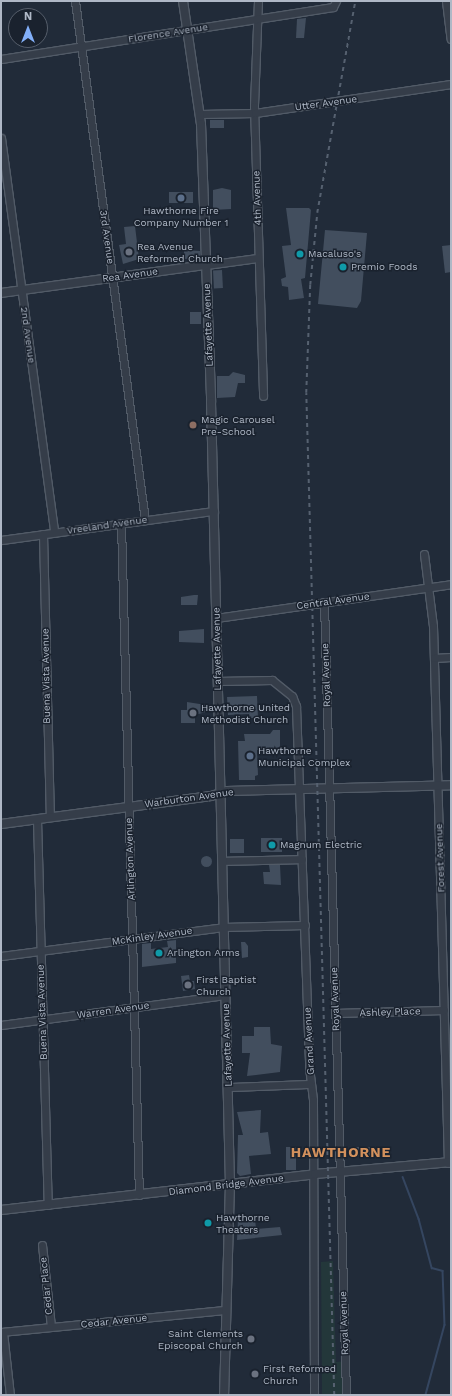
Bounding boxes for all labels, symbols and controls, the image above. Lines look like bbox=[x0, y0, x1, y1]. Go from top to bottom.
north arrow bbox=[8, 8, 48, 48]
text: N bbox=[24, 10, 32, 23]
street label: Florence Avenue bbox=[127, 21, 209, 45]
street label: Utter Avenue bbox=[294, 93, 358, 113]
street label: 4th Avenue bbox=[250, 170, 264, 226]
marker: Hawthorne Fire Company Number 1 bbox=[176, 193, 186, 203]
place label: Hawthorne Fire Company Number 1 bbox=[133, 204, 229, 228]
street label: 3rd Avenue bbox=[97, 209, 117, 265]
place label: Rea Avenue Reformed Church bbox=[137, 240, 223, 264]
marker: Rea Avenue Reformed Church bbox=[124, 247, 134, 257]
place label: Macaluso's bbox=[308, 248, 361, 260]
marker: Macaluso's bbox=[295, 249, 305, 259]
place label: Premio Foods bbox=[351, 261, 417, 273]
marker: Premio Foods bbox=[338, 262, 348, 272]
street label: Rea Avenue bbox=[101, 265, 159, 285]
street label: Lafayette Avenue bbox=[201, 283, 215, 367]
street label: 2nd Avenue bbox=[18, 306, 38, 364]
place label: Magic Carousel Pre-School bbox=[201, 413, 275, 436]
marker: Magic Carousel Pre-School bbox=[188, 420, 198, 430]
street label: Vreeland Avenue bbox=[66, 513, 148, 537]
street label: Central Avenue bbox=[295, 590, 371, 612]
street label: Lafayette Avenue bbox=[210, 607, 224, 691]
street label: Buena Vista Avenue bbox=[39, 628, 53, 724]
street label: Royal Avenue bbox=[319, 642, 333, 708]
place label: Hawthorne United Methodist Church bbox=[201, 701, 290, 724]
marker: Hawthorne United Methodist Church bbox=[188, 708, 198, 718]
place label: Hawthorne Municipal Complex bbox=[258, 744, 351, 768]
marker: Hawthorne Municipal Complex bbox=[245, 751, 255, 761]
street label: Warburton Avenue bbox=[143, 786, 235, 810]
street label: Arlington Avenue bbox=[123, 817, 137, 901]
street label: Forest Avenue bbox=[433, 823, 447, 893]
place label: Magnum Electric bbox=[280, 839, 362, 851]
marker: Magnum Electric bbox=[267, 840, 277, 850]
street label: McKinley Avenue bbox=[111, 924, 193, 948]
place label: Arlington Arms bbox=[167, 947, 240, 959]
marker: Arlington Arms bbox=[154, 948, 164, 958]
street label: Buena Vista Avenue bbox=[34, 963, 50, 1061]
street label: Royal Avenue bbox=[328, 966, 342, 1032]
place label: First Baptist Church bbox=[196, 973, 256, 996]
marker: First Baptist Church bbox=[183, 980, 193, 990]
street label: Warren Avenue bbox=[76, 999, 150, 1021]
street label: Lafayette Avenue bbox=[220, 1003, 234, 1087]
street label: Ashley Place bbox=[359, 1005, 421, 1019]
street label: Grand Avenue bbox=[301, 1007, 317, 1075]
district label: HAWTHORNE bbox=[291, 1144, 391, 1160]
street label: Diamond Bridge Avenue bbox=[168, 1172, 284, 1198]
place label: Hawthorne Theaters bbox=[216, 1211, 270, 1234]
marker: Hawthorne Theaters bbox=[203, 1218, 213, 1228]
street label: Cedar Place bbox=[37, 1256, 55, 1316]
street label: Royal Avenue bbox=[337, 1290, 351, 1356]
street label: Cedar Avenue bbox=[80, 1312, 148, 1330]
place label: Saint Clements Episcopal Church bbox=[157, 1327, 243, 1350]
marker: Saint Clements Episcopal Church bbox=[246, 1334, 256, 1344]
place label: First Reformed Church bbox=[263, 1362, 336, 1386]
marker: First Reformed Church bbox=[250, 1369, 260, 1379]

